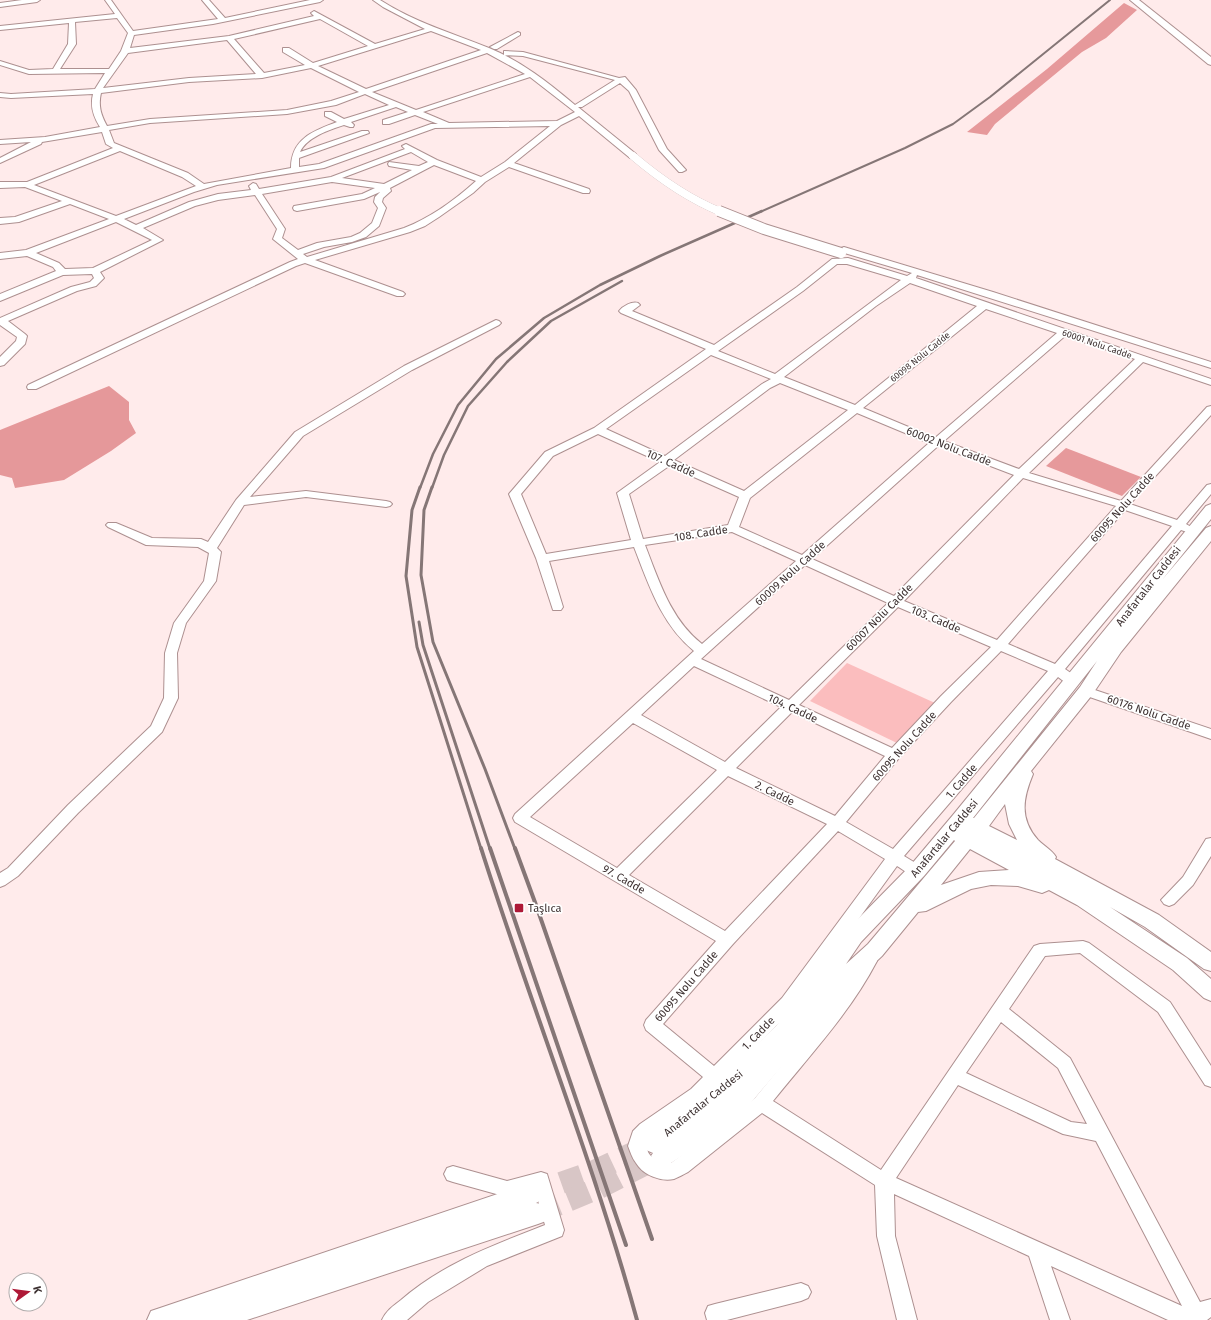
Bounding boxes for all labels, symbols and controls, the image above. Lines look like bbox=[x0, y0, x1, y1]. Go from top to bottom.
street label: 60001 Nolu Cadde bbox=[1061, 327, 1133, 361]
street label: 60098 Nolu Cadde bbox=[888, 330, 952, 384]
street label: 60002 Nolu Cadde bbox=[904, 424, 993, 469]
street label: 107. Cadde bbox=[644, 447, 697, 480]
street label: 60095 Nolu Cadde bbox=[1087, 470, 1157, 545]
street label: 108. Cadde bbox=[674, 523, 729, 544]
street label: 60009 Nolu Cadde bbox=[752, 538, 828, 608]
street label: Anafartalar Caddesi bbox=[1113, 544, 1184, 629]
street label: 60007 Nolu Cadde bbox=[843, 581, 916, 654]
street label: 103. Cadde bbox=[909, 603, 963, 636]
street label: 104. Cadde bbox=[766, 691, 820, 726]
street label: 60176 Nolu Cadde bbox=[1105, 692, 1192, 733]
street label: 60095 Nolu Cadde bbox=[869, 709, 939, 784]
street label: 1. Cadde bbox=[943, 761, 980, 801]
street label: 2. Cadde bbox=[753, 778, 797, 809]
street label: Anafartalar Caddesi bbox=[908, 797, 981, 880]
street label: 97. Cadde bbox=[600, 862, 647, 897]
marker: Taşlıca bbox=[513, 902, 525, 914]
place label: Taşlıca bbox=[528, 902, 562, 915]
street label: 60095 Nolu Cadde bbox=[652, 948, 721, 1025]
street label: 1. Cadde bbox=[739, 1014, 777, 1053]
street label: Anafartalar Caddesi bbox=[661, 1068, 745, 1139]
north arrow bbox=[8, 1272, 48, 1312]
text: K bbox=[30, 1285, 45, 1296]

